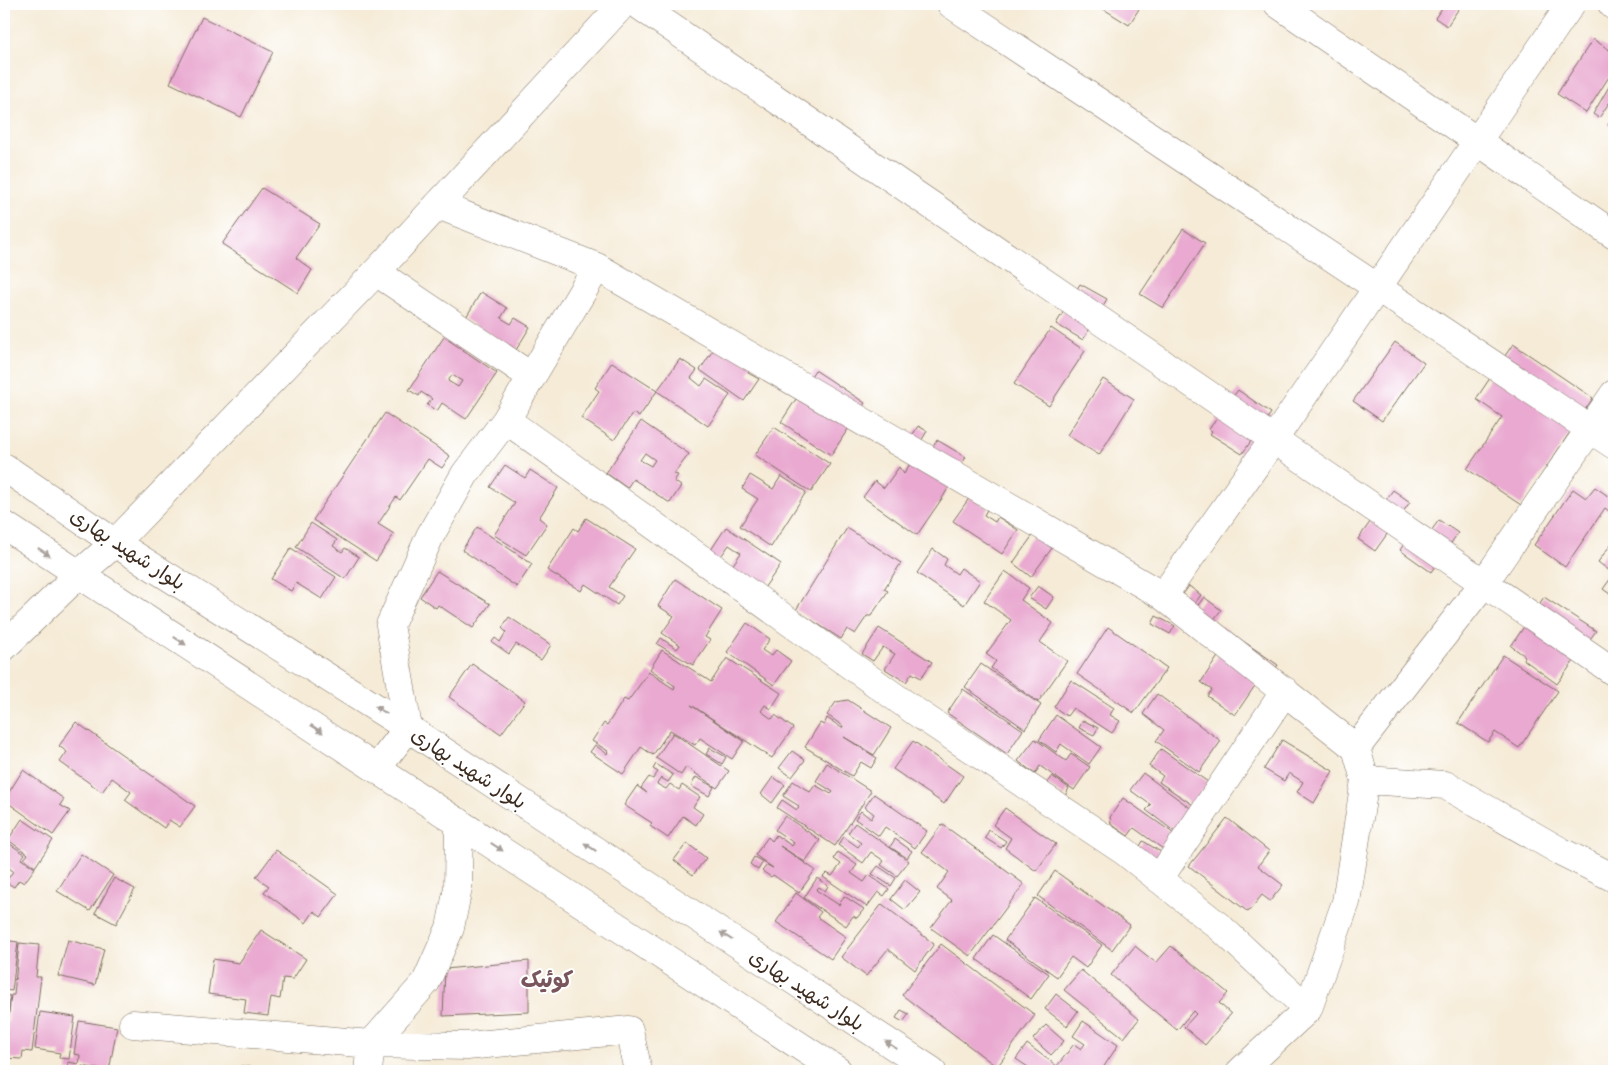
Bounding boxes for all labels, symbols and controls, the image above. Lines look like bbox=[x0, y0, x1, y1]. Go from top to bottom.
street label: بلوار شهید بهاری bbox=[63, 503, 190, 599]
one-way arrow bbox=[38, 547, 51, 557]
one-way arrow bbox=[174, 636, 187, 645]
one-way arrow bbox=[374, 706, 387, 715]
street label: بلوار شهید بهاری bbox=[404, 722, 531, 818]
one-way arrow bbox=[310, 724, 323, 734]
one-way arrow bbox=[490, 842, 503, 852]
one-way arrow bbox=[583, 842, 597, 852]
one-way arrow bbox=[719, 931, 732, 941]
street label: بلوار شهید بهاری bbox=[742, 944, 869, 1040]
district label: کوئیک bbox=[521, 966, 574, 998]
one-way arrow bbox=[884, 1040, 898, 1049]

